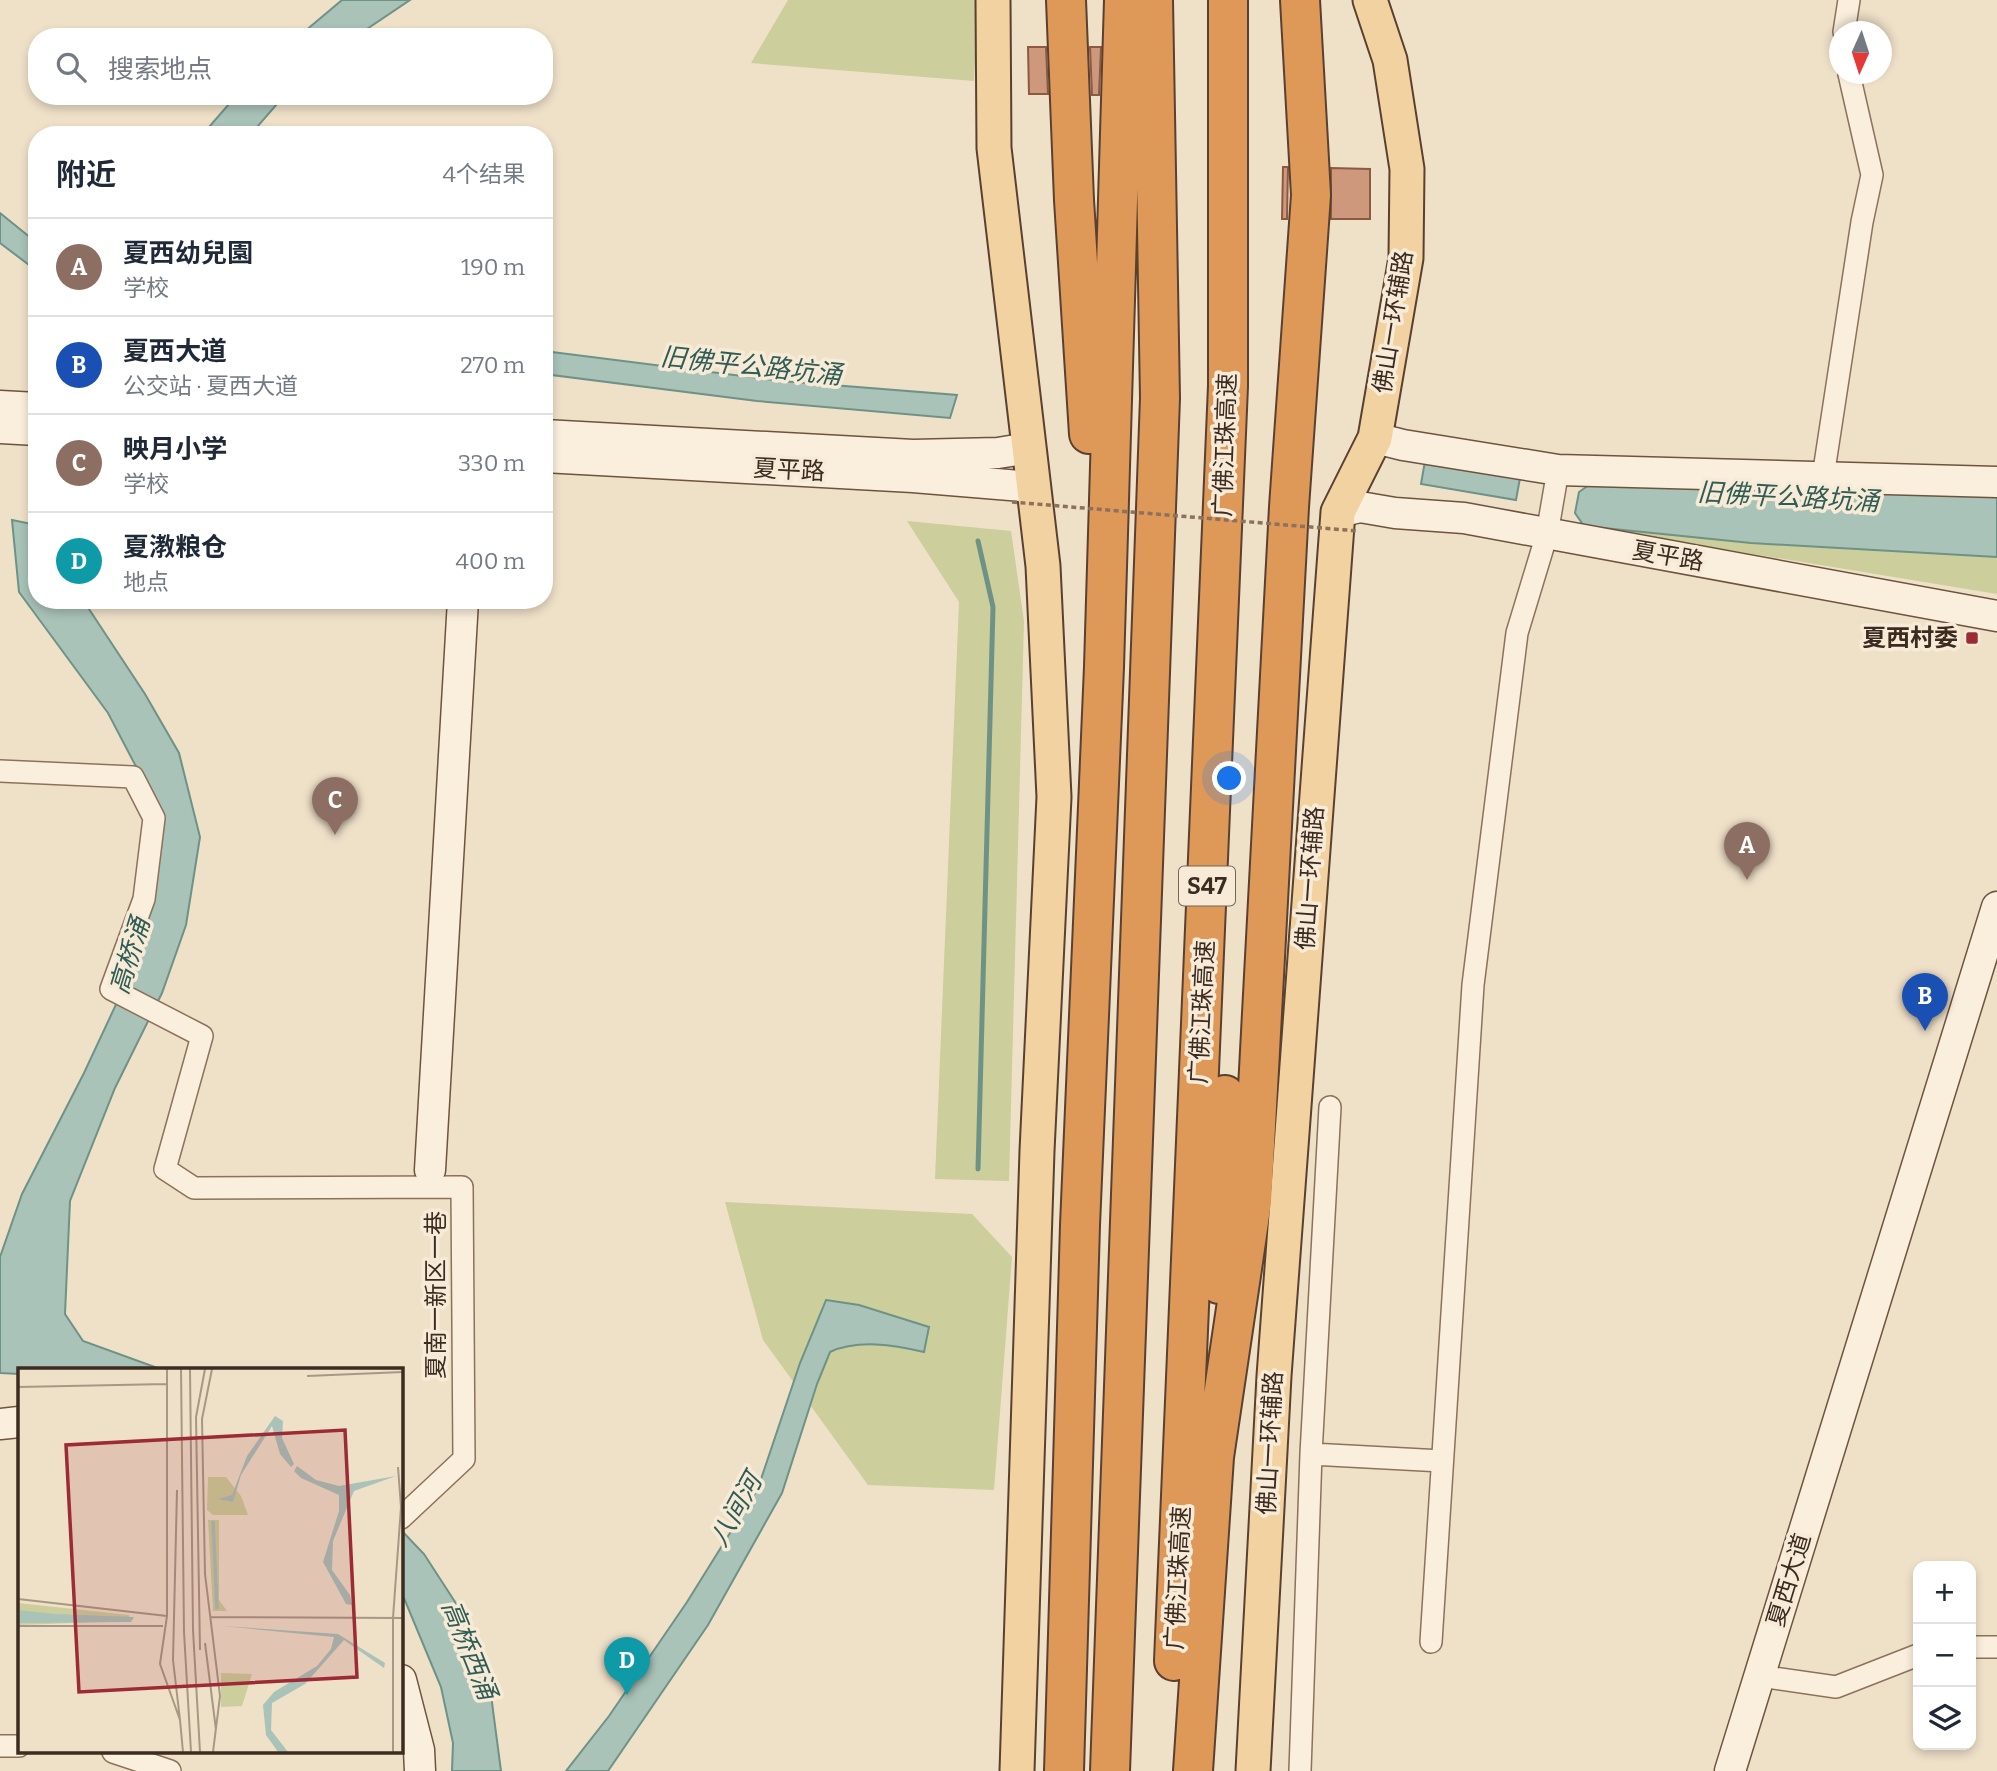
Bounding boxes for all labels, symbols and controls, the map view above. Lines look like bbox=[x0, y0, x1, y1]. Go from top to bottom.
north arrow bbox=[1829, 21, 1892, 84]
search box bbox=[28, 28, 553, 105]
icon: search bbox=[52, 48, 90, 86]
text: 搜索地点 bbox=[108, 54, 212, 85]
text: 附近 bbox=[56, 157, 116, 193]
text: 4个结果 bbox=[443, 160, 525, 188]
text: 夏西幼兒園 bbox=[123, 238, 253, 269]
street label: 佛山一环辅路 bbox=[1368, 249, 1418, 395]
text: A bbox=[71, 253, 87, 281]
text: 190 m bbox=[461, 253, 525, 281]
text: 学校 bbox=[123, 274, 169, 302]
text: 夏西大道 bbox=[123, 336, 227, 367]
water label: 旧佛平公路坑涌 bbox=[659, 341, 846, 391]
text: B bbox=[72, 351, 86, 379]
text: 270 m bbox=[460, 351, 525, 379]
text: 公交站 · 夏西大道 bbox=[123, 372, 298, 400]
street label: 广佛江珠高速 bbox=[1208, 373, 1242, 517]
text: 映月小学 bbox=[123, 434, 227, 465]
text: C bbox=[72, 449, 86, 477]
text: 330 m bbox=[458, 449, 525, 477]
street label: 夏平路 bbox=[752, 454, 826, 486]
text: 学校 bbox=[123, 470, 169, 498]
water label: 旧佛平公路坑涌 bbox=[1696, 477, 1883, 517]
text: 夏漖粮仓 bbox=[123, 532, 227, 563]
street label: 夏平路 bbox=[1630, 536, 1706, 576]
text: D bbox=[71, 547, 87, 575]
text: 400 m bbox=[456, 547, 525, 575]
text: 地点 bbox=[123, 568, 169, 596]
place label: 夏西村委 bbox=[1862, 624, 1958, 652]
marker: 夏西村委 bbox=[1964, 630, 1980, 646]
your location bbox=[1212, 761, 1246, 795]
pin: C bbox=[312, 777, 358, 835]
street label: 佛山一环辅路 bbox=[1291, 805, 1329, 951]
pin: A bbox=[1724, 822, 1770, 880]
road number: S47 bbox=[1179, 866, 1235, 906]
water label: 高桥涌 bbox=[104, 911, 157, 998]
street label: 广佛江珠高速 bbox=[1184, 939, 1220, 1085]
pin: B bbox=[1902, 973, 1948, 1031]
street label: 夏南一新区一巷 bbox=[422, 1211, 450, 1379]
inset map bbox=[18, 1368, 402, 1754]
street label: 佛山一环辅路 bbox=[1252, 1370, 1288, 1516]
water label: 八间河 bbox=[704, 1464, 771, 1552]
street label: 广佛江珠高速 bbox=[1160, 1505, 1196, 1651]
street label: 夏西大道 bbox=[1762, 1530, 1816, 1630]
map controls bbox=[1913, 1561, 1976, 1750]
button: + bbox=[1913, 1561, 1976, 1624]
water label: 高桥西涌 bbox=[435, 1596, 504, 1707]
button: − bbox=[1913, 1624, 1976, 1687]
pin: D bbox=[604, 1637, 650, 1695]
button: layers bbox=[1913, 1687, 1976, 1750]

